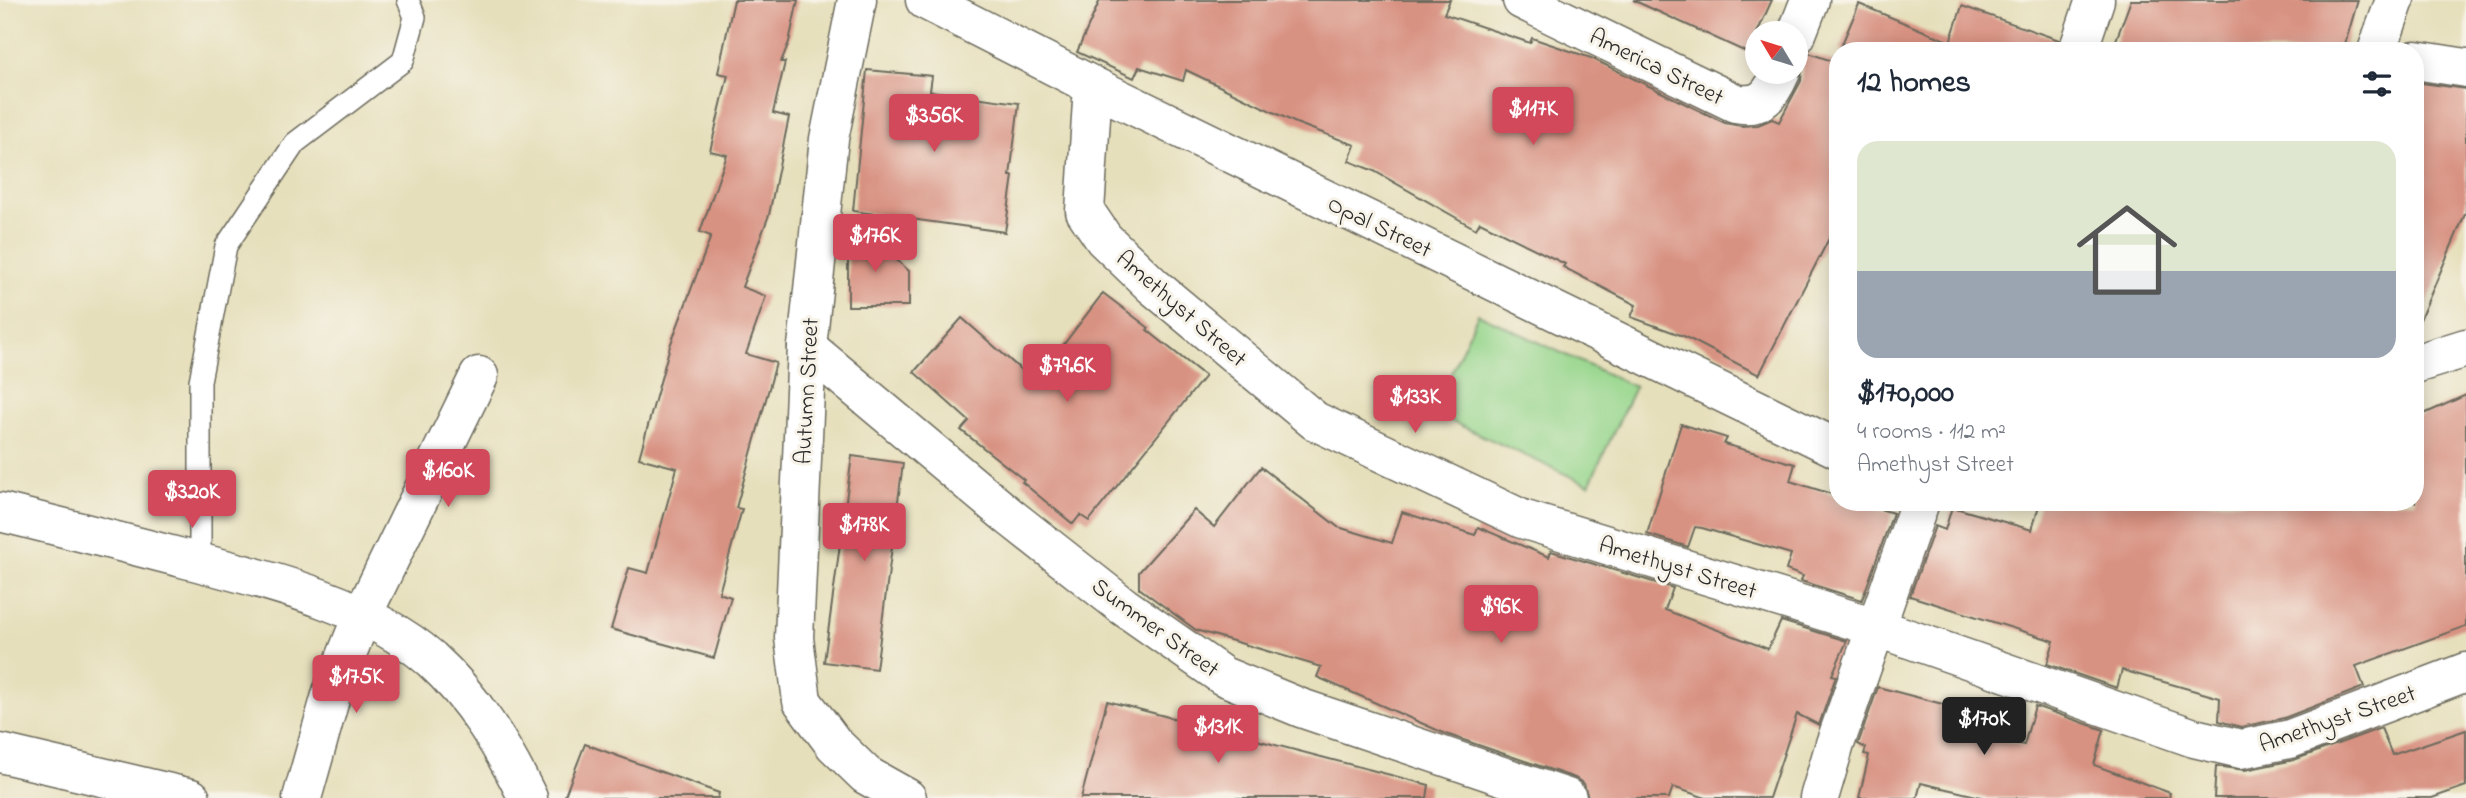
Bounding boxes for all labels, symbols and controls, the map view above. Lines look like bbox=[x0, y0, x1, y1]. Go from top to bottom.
street label: America Street bbox=[1583, 21, 1729, 116]
north arrow bbox=[1745, 21, 1808, 84]
map controls bbox=[1745, 21, 1808, 84]
text: 12 homes bbox=[1857, 62, 1971, 106]
icon: filters bbox=[2358, 65, 2396, 103]
pin: $117K bbox=[1484, 88, 1582, 147]
text: $117K bbox=[1508, 93, 1558, 126]
pin: $356K bbox=[885, 94, 983, 154]
text: $356K bbox=[905, 100, 963, 133]
icon: home bbox=[2064, 187, 2190, 313]
street label: Opal Street bbox=[1321, 188, 1437, 269]
pin: $176K bbox=[826, 215, 924, 274]
text: $176K bbox=[849, 220, 901, 253]
street label: Amethyst Street bbox=[1106, 243, 1254, 378]
street label: Autumn Street bbox=[787, 317, 830, 466]
pin: $79.6K bbox=[1010, 344, 1124, 404]
text: $79.6K bbox=[1039, 350, 1095, 383]
text: $170,000 bbox=[1857, 372, 1954, 416]
pin: $133K bbox=[1366, 376, 1464, 435]
text: $133K bbox=[1389, 381, 1441, 414]
text: 4 rooms · 112 m² bbox=[1857, 416, 2006, 449]
pin: $160K bbox=[399, 449, 497, 509]
text: Amethyst Street bbox=[1857, 449, 2014, 482]
text: $160K bbox=[422, 455, 474, 488]
pin: $320K bbox=[143, 470, 241, 530]
text: $320K bbox=[164, 476, 220, 509]
pin: $178K bbox=[815, 504, 913, 563]
text: $178K bbox=[839, 509, 889, 542]
street label: Amethyst Street bbox=[1594, 529, 1761, 611]
street label: Summer Street bbox=[1083, 570, 1226, 688]
pin: $96K bbox=[1460, 586, 1542, 645]
text: $96K bbox=[1480, 591, 1522, 624]
pin: $175K bbox=[307, 656, 405, 715]
text: $175K bbox=[328, 661, 384, 694]
street label: Amethyst Street bbox=[2255, 677, 2421, 765]
pin: $170K bbox=[1935, 698, 2033, 757]
text: $170K bbox=[1958, 703, 2010, 736]
pin: $131K bbox=[1169, 706, 1267, 765]
text: $131K bbox=[1193, 711, 1243, 744]

